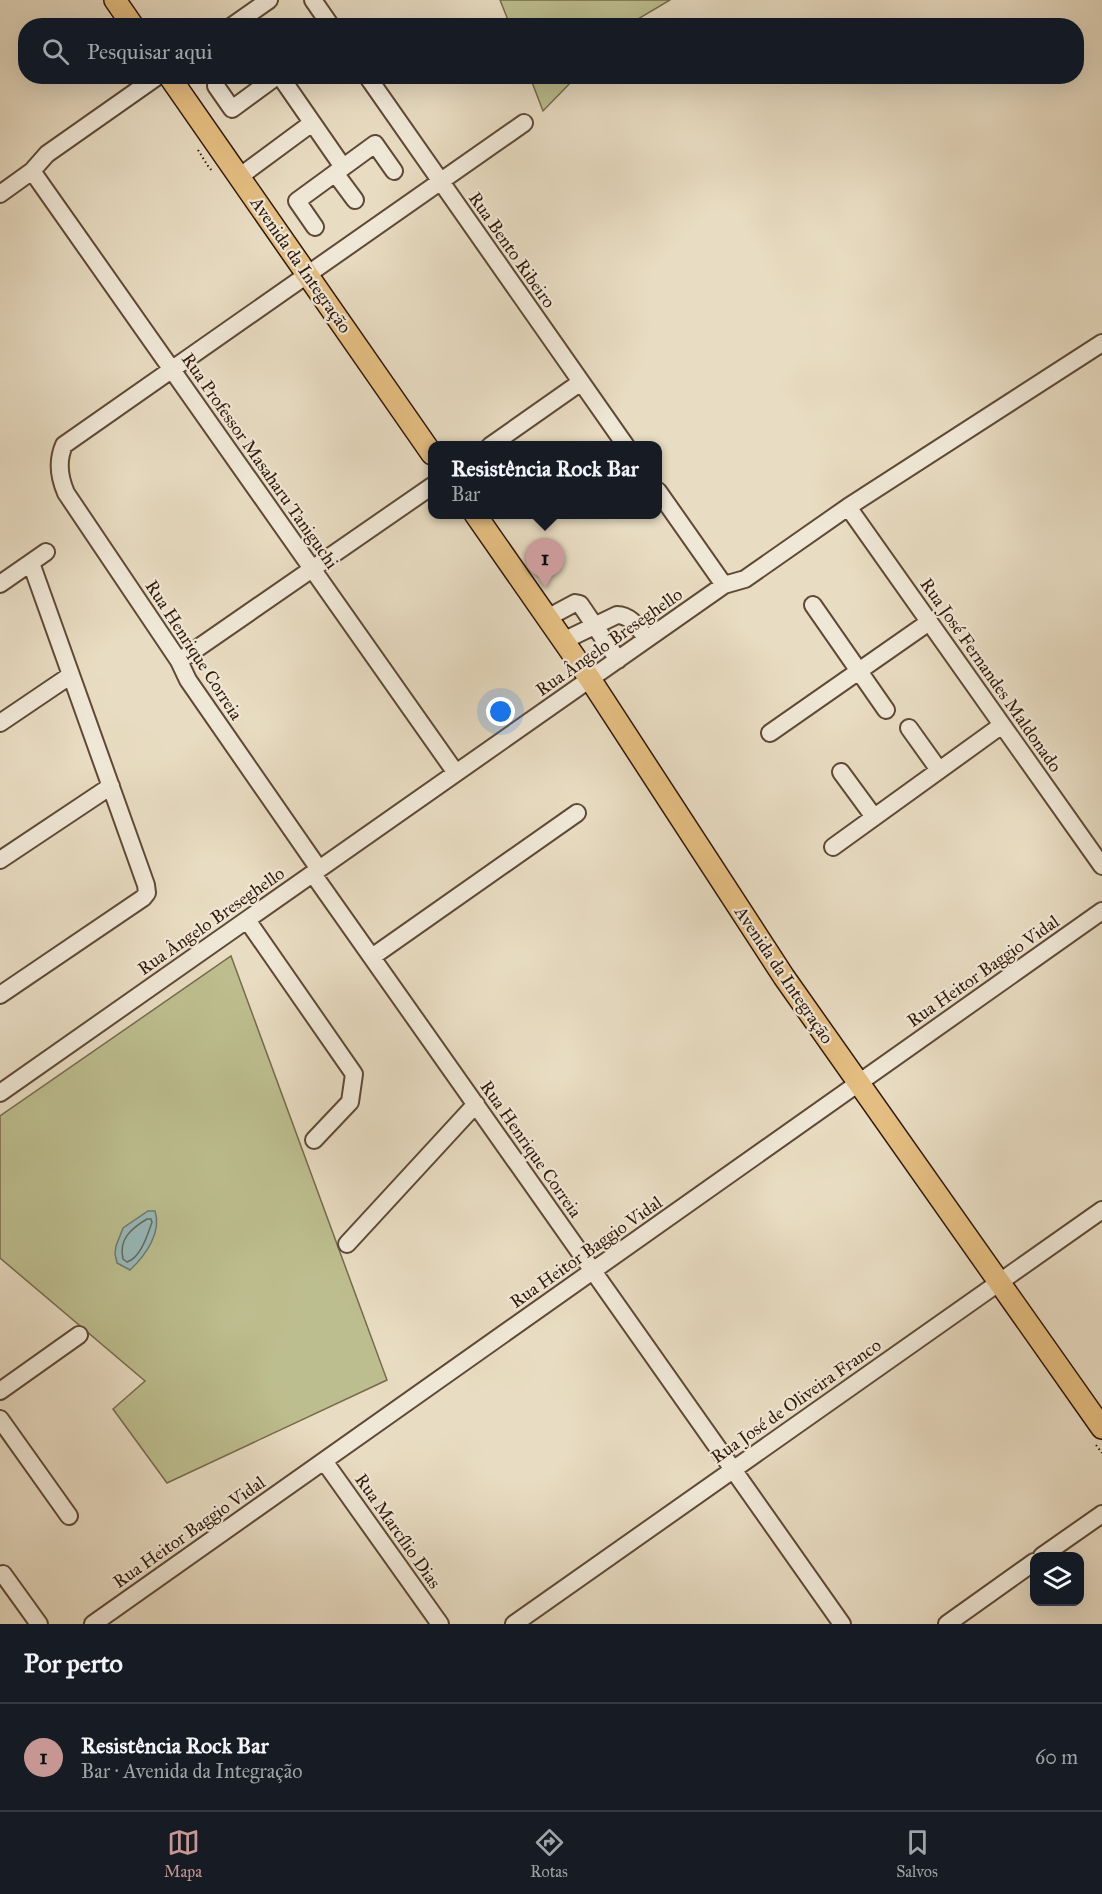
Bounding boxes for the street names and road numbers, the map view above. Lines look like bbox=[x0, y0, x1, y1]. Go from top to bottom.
street label: Rua Bento Ribeiro bbox=[464, 188, 560, 312]
street label: Avenida da Integração bbox=[244, 192, 356, 338]
street label: Rua Professor Masaharu Taniguchi bbox=[176, 349, 343, 574]
street label: Rua José Fernandes Maldonado bbox=[915, 574, 1067, 777]
street label: Rua Henrique Correia bbox=[140, 576, 248, 725]
street label: Rua Ângelo Breseghello bbox=[531, 582, 687, 702]
street label: Rua Ângelo Breseghello bbox=[133, 861, 289, 981]
street label: Avenida da Integração bbox=[728, 901, 838, 1049]
street label: Rua Heitor Baggio Vidal bbox=[903, 910, 1064, 1033]
street label: Rua Henrique Correia bbox=[475, 1076, 587, 1223]
street label: Rua Heitor Baggio Vidal bbox=[506, 1191, 667, 1314]
street label: Rua José de Oliveira Franco bbox=[707, 1334, 886, 1469]
street label: Rua Marcílio Dias bbox=[350, 1469, 446, 1593]
street label: Rua Heitor Baggio Vidal bbox=[109, 1471, 270, 1594]

